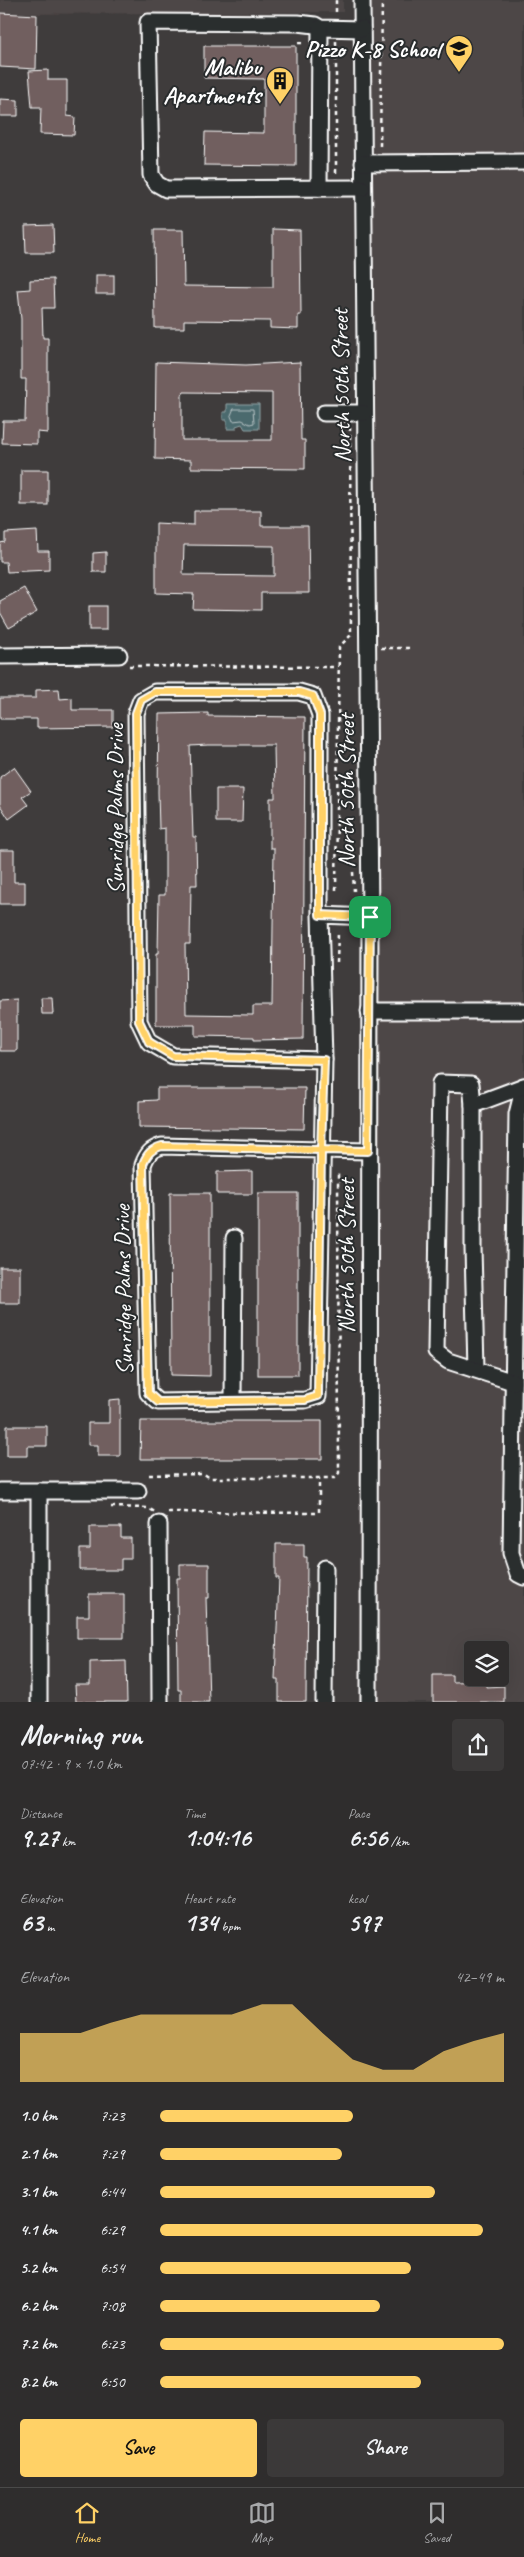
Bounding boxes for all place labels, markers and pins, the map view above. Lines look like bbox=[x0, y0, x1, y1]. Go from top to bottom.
place label: Pizzo K-8 School bbox=[305, 34, 445, 64]
school or university icon: Pizzo K-8 School bbox=[444, 34, 474, 73]
place label: Malibu Apartments bbox=[163, 52, 264, 110]
building icon: Malibu Apartments bbox=[265, 66, 295, 105]
pin bbox=[349, 896, 391, 938]

